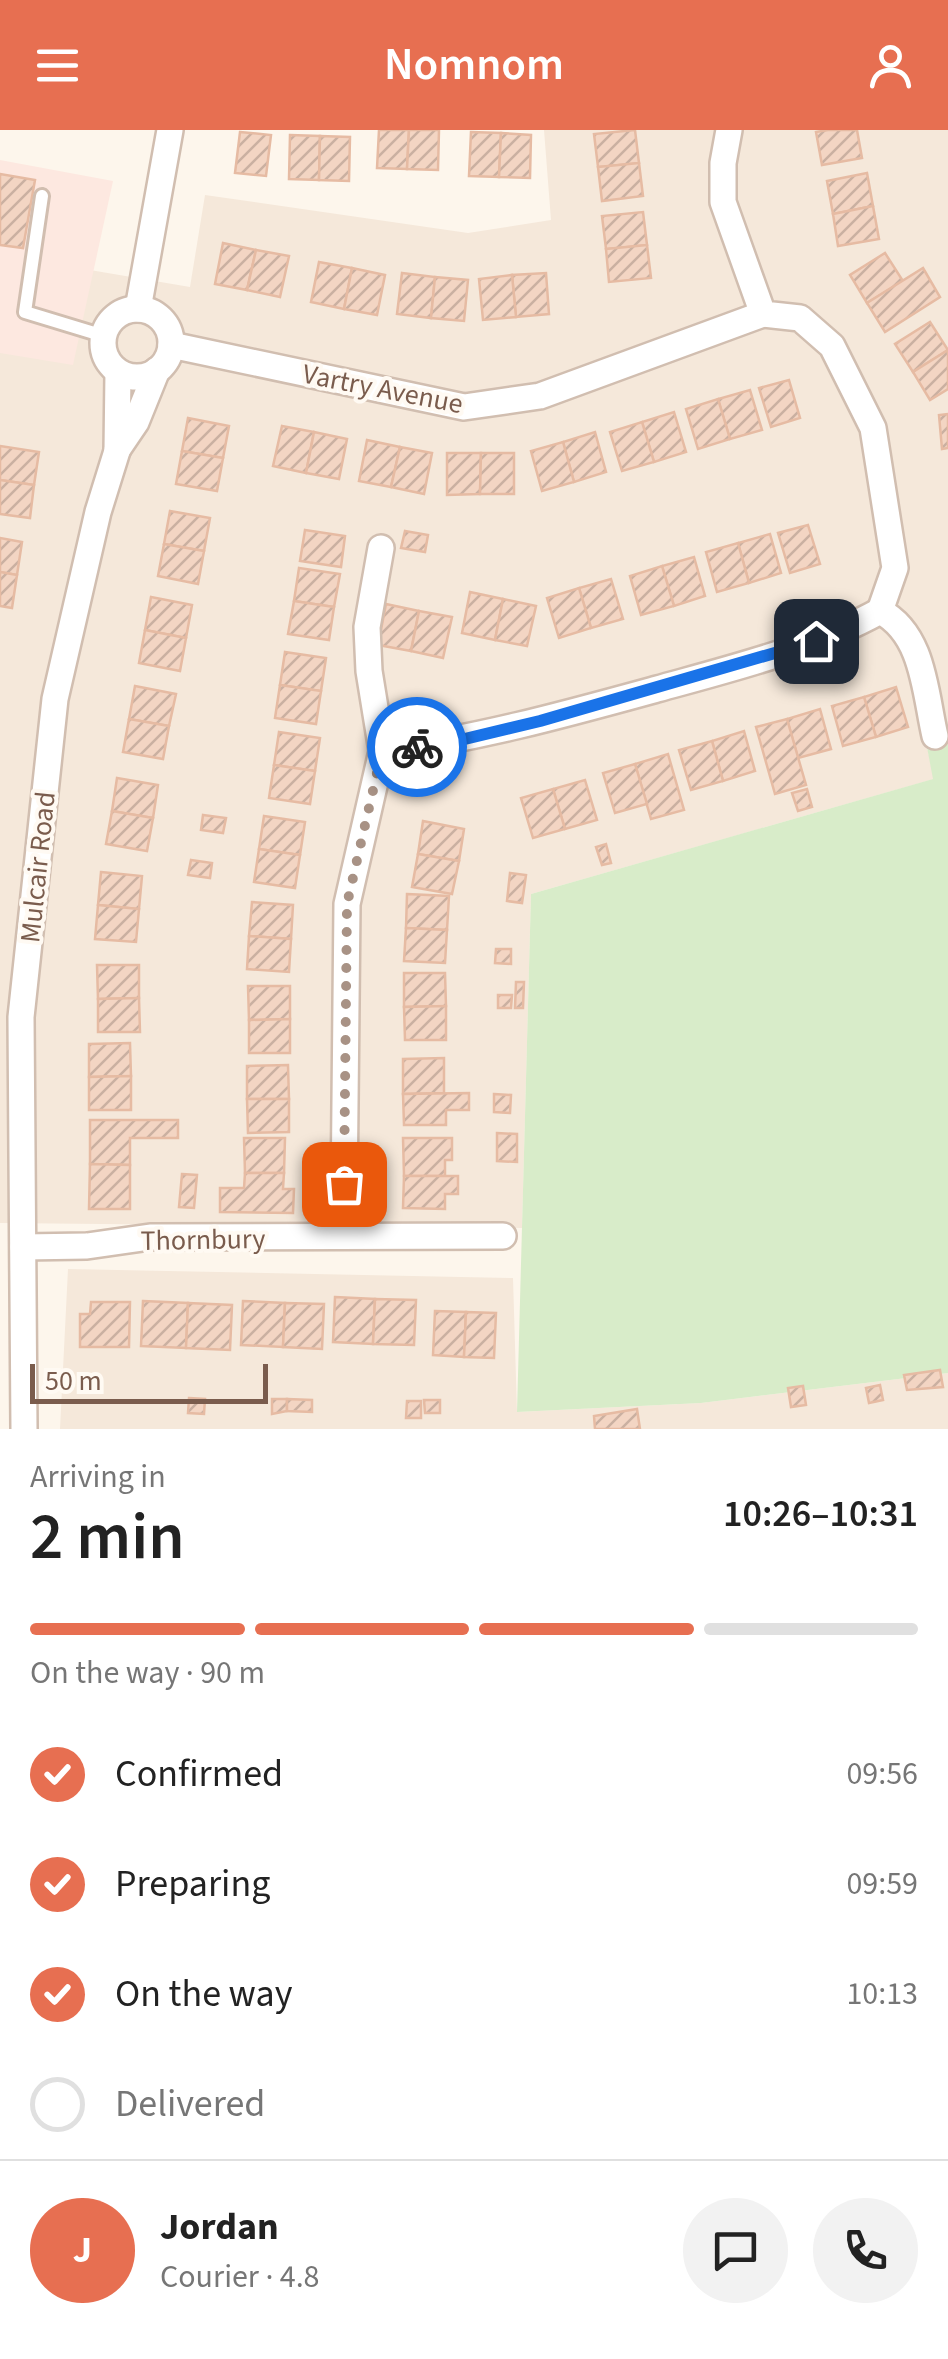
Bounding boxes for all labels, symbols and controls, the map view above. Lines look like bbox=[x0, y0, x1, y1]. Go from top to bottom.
text: Nomnom bbox=[384, 33, 564, 97]
icon: menu bbox=[30, 38, 85, 93]
icon: person bbox=[863, 38, 918, 93]
street label: Vartry Avenue bbox=[299, 354, 466, 424]
pin bbox=[774, 599, 859, 684]
icon: home bbox=[789, 614, 844, 669]
courier bbox=[367, 697, 467, 797]
icon: bike bbox=[390, 720, 445, 775]
street label: Mulcair Road bbox=[10, 790, 66, 945]
pin bbox=[302, 1142, 387, 1227]
icon: bag bbox=[317, 1157, 372, 1212]
street label: Thornbury bbox=[140, 1219, 266, 1261]
scale bar bbox=[30, 1359, 268, 1404]
text: 50 m bbox=[45, 1361, 102, 1401]
text: Arriving in bbox=[30, 1454, 166, 1500]
text: 10:26–10:31 bbox=[723, 1487, 918, 1541]
text: 2 min bbox=[30, 1491, 185, 1584]
text: On the way · 90 m bbox=[30, 1650, 265, 1696]
icon: check bbox=[30, 1747, 85, 1802]
text: Confirmed bbox=[115, 1747, 283, 1801]
text: 09:56 bbox=[846, 1751, 918, 1797]
icon: check bbox=[30, 1857, 85, 1912]
text: Preparing bbox=[115, 1857, 270, 1911]
text: 09:59 bbox=[846, 1861, 918, 1907]
icon: check bbox=[30, 1967, 85, 2022]
text: On the way bbox=[115, 1967, 292, 2021]
text: 10:13 bbox=[846, 1971, 918, 2017]
text: Delivered bbox=[115, 2077, 265, 2131]
button: chat bbox=[683, 2198, 788, 2303]
button: phone bbox=[813, 2198, 918, 2303]
text: Jordan bbox=[160, 2200, 279, 2254]
text: J bbox=[73, 2223, 92, 2277]
text: Courier · 4.8 bbox=[160, 2254, 320, 2300]

